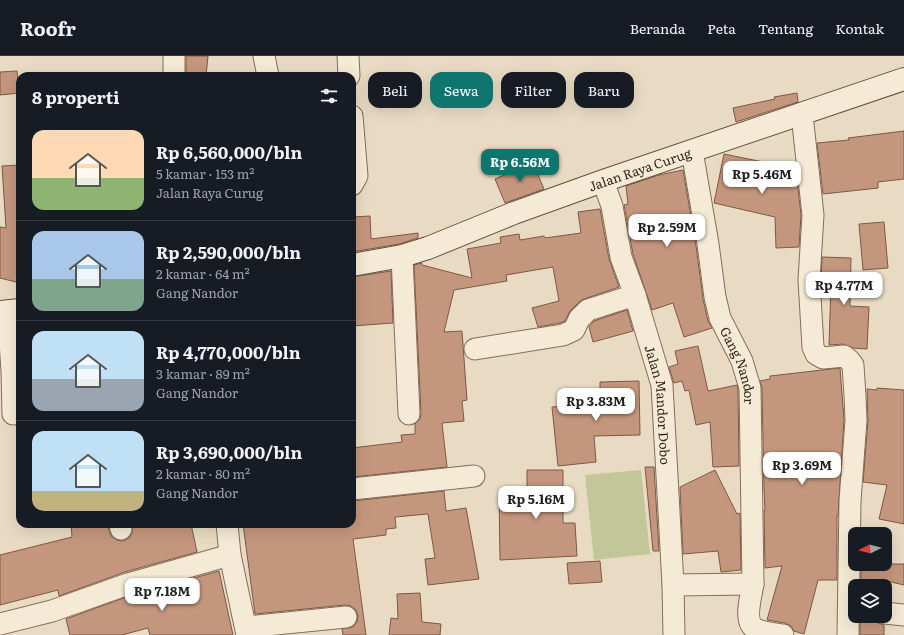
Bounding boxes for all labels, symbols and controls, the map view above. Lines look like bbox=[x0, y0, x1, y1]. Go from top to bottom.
text: Roofr bbox=[20, 14, 76, 42]
text: Beranda bbox=[630, 18, 685, 38]
text: Peta bbox=[707, 18, 736, 38]
text: Tentang bbox=[758, 18, 813, 38]
text: Kontak bbox=[835, 18, 884, 38]
chip: Beli bbox=[368, 72, 422, 108]
chip: Sewa bbox=[430, 72, 493, 108]
chip: Filter bbox=[501, 72, 566, 108]
chip: Baru bbox=[574, 72, 634, 108]
text: 8 properti bbox=[32, 84, 119, 109]
icon: filters bbox=[318, 85, 340, 107]
text: Rp 6,560,000/bln bbox=[156, 139, 302, 164]
street label: Jalan Raya Curug bbox=[585, 142, 694, 195]
icon: home bbox=[64, 146, 112, 194]
pin: Rp 6.56M bbox=[479, 149, 561, 183]
text: Rp 6.56M bbox=[490, 152, 550, 171]
pin: Rp 5.46M bbox=[721, 161, 803, 195]
text: 5 kamar · 153 m² bbox=[156, 164, 254, 183]
text: Rp 5.46M bbox=[732, 164, 792, 183]
text: Jalan Raya Curug bbox=[156, 183, 263, 202]
pin: Rp 2.59M bbox=[626, 214, 708, 248]
text: Rp 2.59M bbox=[637, 217, 697, 236]
text: Rp 2,590,000/bln bbox=[156, 239, 301, 264]
icon: home bbox=[64, 247, 112, 295]
text: 2 kamar · 64 m² bbox=[156, 264, 250, 283]
pin: Rp 4.77M bbox=[803, 272, 885, 306]
text: Rp 4.77M bbox=[815, 275, 873, 294]
text: Gang Nandor bbox=[156, 283, 238, 302]
street label: Gang Nandor bbox=[716, 323, 760, 405]
text: Rp 4,770,000/bln bbox=[156, 339, 301, 364]
street label: Jalan Mandor Dobo bbox=[641, 343, 676, 466]
icon: home bbox=[64, 347, 112, 395]
text: 3 kamar · 89 m² bbox=[156, 364, 250, 383]
text: Gang Nandor bbox=[156, 383, 238, 402]
pin: Rp 3.83M bbox=[555, 388, 637, 422]
text: Rp 3.83M bbox=[566, 391, 626, 410]
text: Rp 3,690,000/bln bbox=[156, 439, 302, 464]
icon: home bbox=[64, 447, 112, 495]
pin: Rp 3.69M bbox=[761, 452, 843, 486]
text: Rp 3.69M bbox=[772, 455, 832, 474]
text: 2 kamar · 80 m² bbox=[156, 464, 250, 483]
text: Gang Nandor bbox=[156, 483, 238, 502]
pin: Rp 5.16M bbox=[495, 486, 577, 520]
text: Rp 5.16M bbox=[507, 489, 565, 508]
north arrow bbox=[848, 527, 892, 571]
map controls bbox=[848, 527, 892, 623]
pin: Rp 7.18M bbox=[121, 578, 203, 612]
button: layers bbox=[848, 579, 892, 623]
text: Rp 7.18M bbox=[134, 581, 190, 600]

